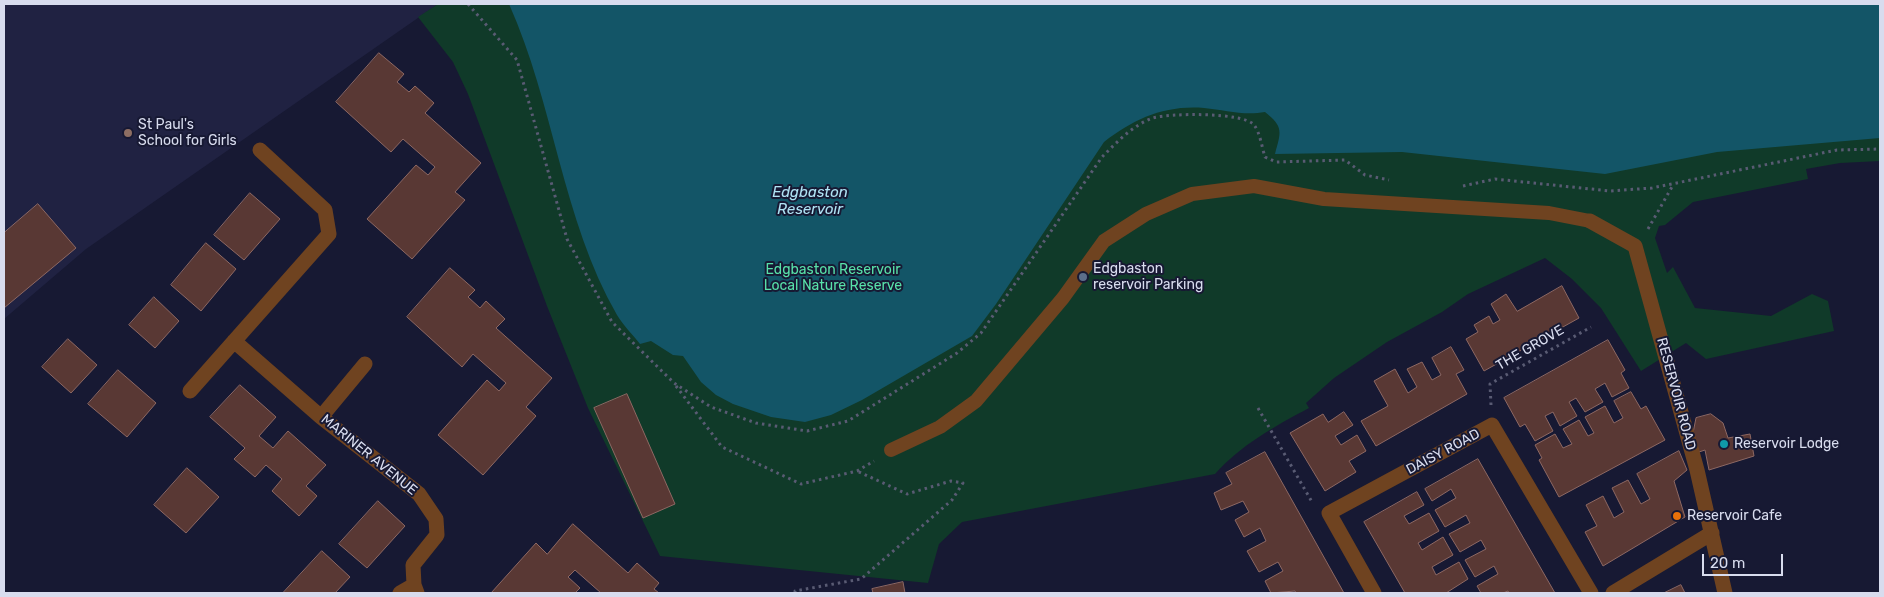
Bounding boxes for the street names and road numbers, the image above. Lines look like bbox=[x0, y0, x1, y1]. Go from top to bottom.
street label: THE GROVE bbox=[1493, 322, 1567, 374]
street label: RESERVOIR ROAD bbox=[1653, 336, 1699, 452]
street label: MARINER AVENUE bbox=[318, 411, 420, 499]
street label: DAISY ROAD bbox=[1403, 426, 1483, 478]

